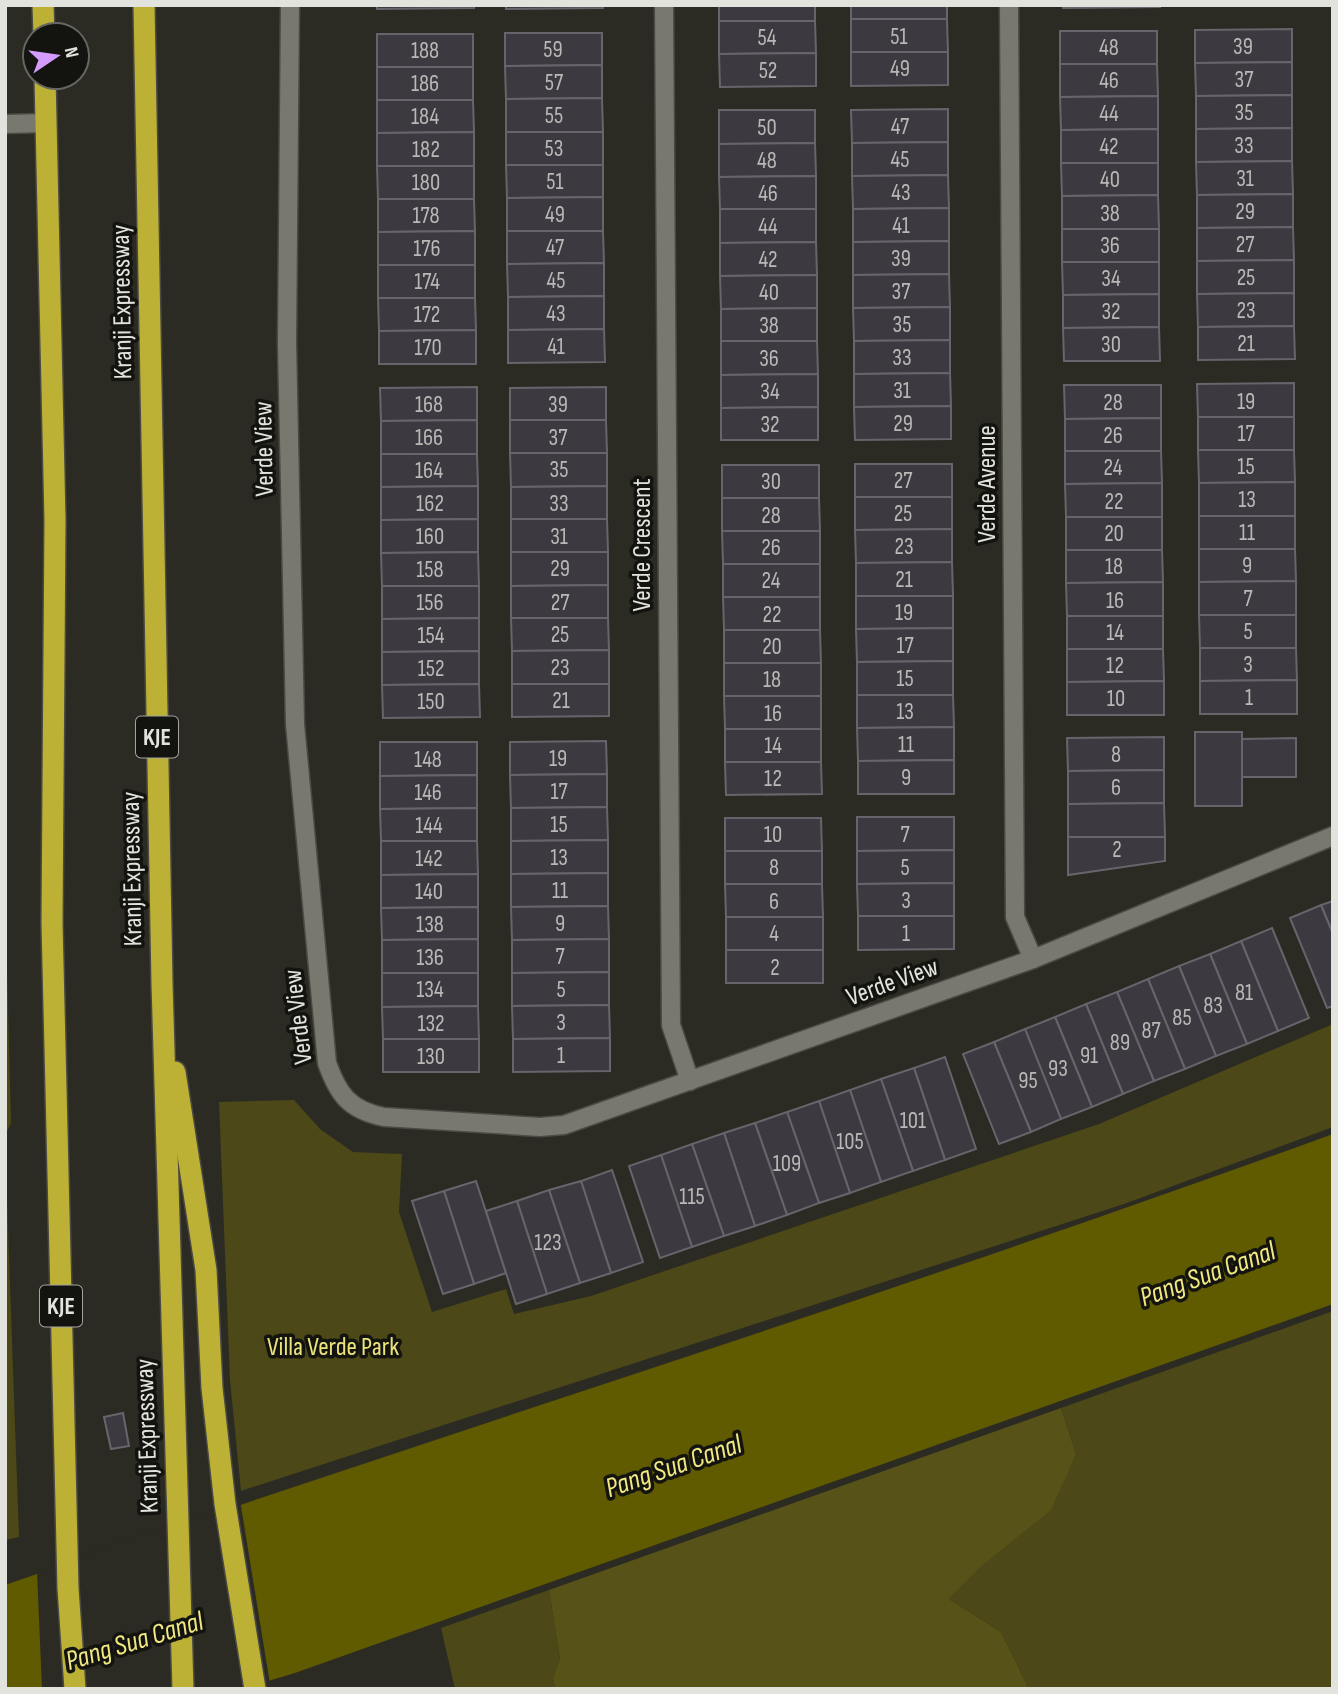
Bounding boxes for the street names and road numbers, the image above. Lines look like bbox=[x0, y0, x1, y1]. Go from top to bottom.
street label: Kranji Expressway bbox=[106, 224, 139, 380]
street label: Verde View bbox=[248, 401, 281, 497]
street label: Verde Avenue bbox=[972, 425, 1003, 543]
street label: Verde Crescent bbox=[627, 478, 658, 612]
road number: KJE bbox=[136, 716, 178, 758]
street label: Kranji Expressway bbox=[116, 791, 149, 947]
street label: Verde View bbox=[842, 951, 943, 1013]
street label: Verde View bbox=[277, 967, 320, 1066]
road number: KJE bbox=[40, 1286, 82, 1326]
street label: Kranji Expressway bbox=[129, 1358, 166, 1514]

